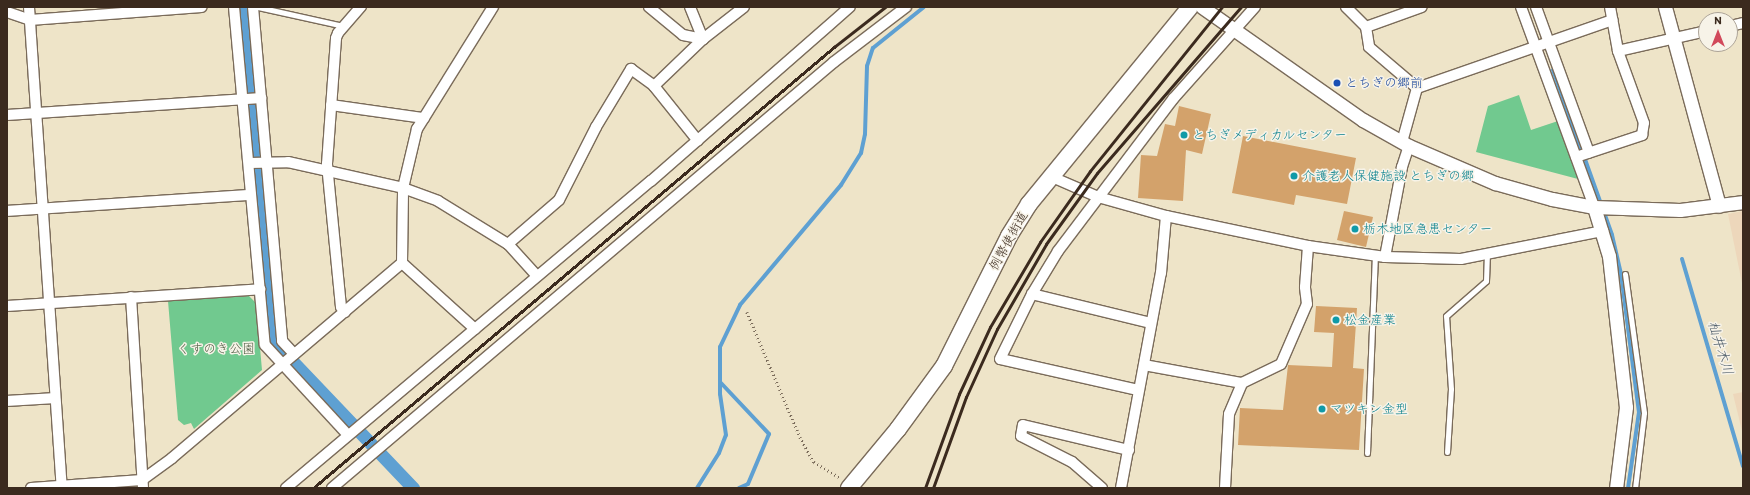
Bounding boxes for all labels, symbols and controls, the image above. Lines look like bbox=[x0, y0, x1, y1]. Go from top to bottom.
north arrow bbox=[1698, 12, 1738, 52]
text: N bbox=[1714, 14, 1722, 27]
place label: とちぎの郷前 bbox=[1345, 75, 1423, 91]
marker: とちぎの郷前 bbox=[1332, 78, 1342, 88]
place label: とちぎメディカルセンター bbox=[1192, 127, 1348, 143]
marker: とちぎメディカルセンター bbox=[1179, 130, 1189, 140]
place label: 介護老人保健施設 とちぎの郷 bbox=[1302, 168, 1474, 184]
marker: 介護老人保健施設 とちぎの郷 bbox=[1289, 171, 1299, 181]
street label: 例幣使街道 bbox=[986, 209, 1032, 273]
place label: 栃木地区急患センター bbox=[1363, 221, 1493, 237]
marker: 栃木地区急患センター bbox=[1350, 224, 1360, 234]
place label: 松金産業 bbox=[1344, 312, 1396, 328]
marker: 松金産業 bbox=[1331, 315, 1341, 325]
water label: 杣井木川 bbox=[1704, 319, 1736, 377]
park label: くすのき公園 bbox=[177, 341, 255, 357]
place label: マツキン金型 bbox=[1330, 401, 1408, 417]
marker: マツキン金型 bbox=[1317, 404, 1327, 414]

